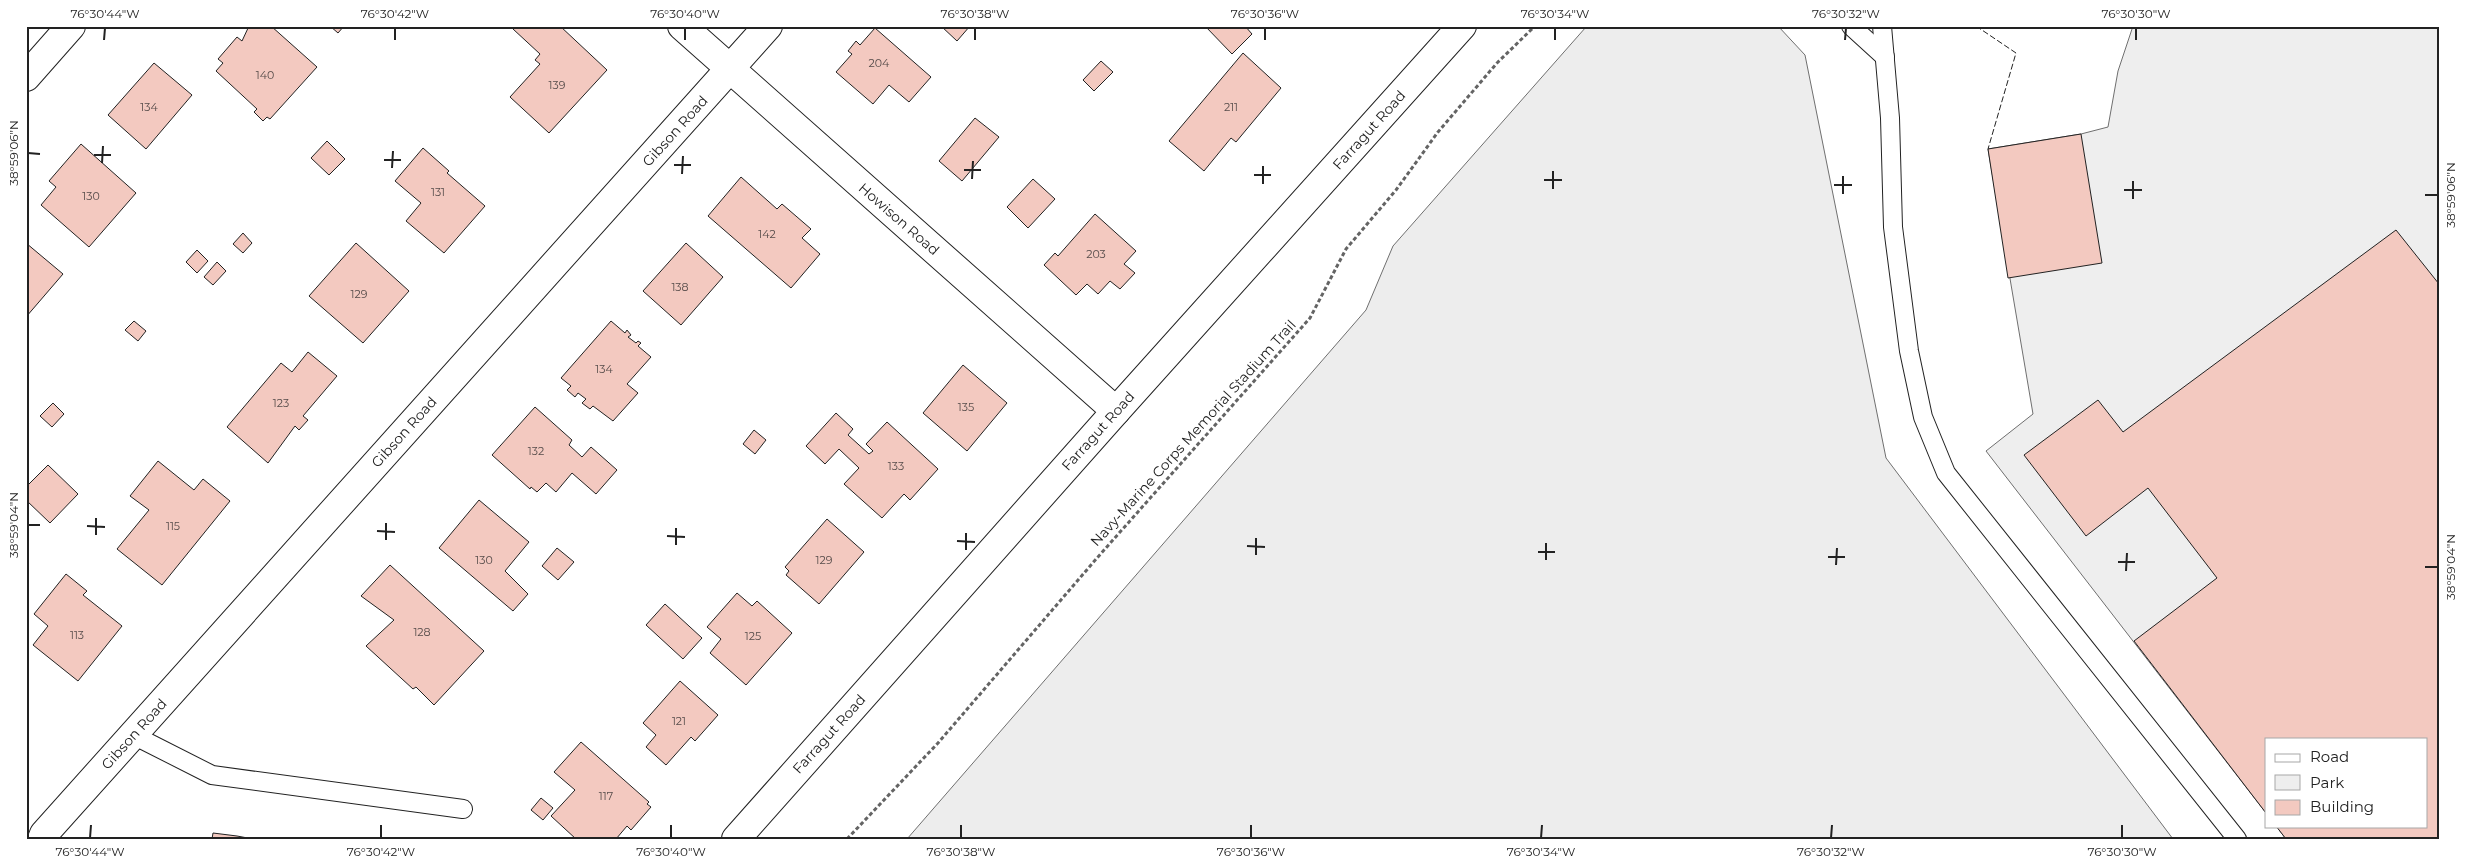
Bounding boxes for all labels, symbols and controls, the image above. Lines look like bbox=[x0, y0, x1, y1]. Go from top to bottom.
text: 76°30'44"W bbox=[70, 6, 140, 21]
text: 76°30'42"W bbox=[361, 6, 429, 21]
text: 76°30'40"W bbox=[650, 6, 720, 21]
text: 76°30'38"W bbox=[941, 6, 1009, 21]
text: 76°30'36"W bbox=[1231, 6, 1299, 21]
text: 76°30'34"W bbox=[1521, 6, 1589, 21]
text: 76°30'32"W bbox=[1812, 6, 1880, 21]
text: 76°30'30"W bbox=[2101, 6, 2171, 21]
house number: 204 bbox=[869, 56, 890, 70]
house number: 140 bbox=[256, 68, 274, 82]
house number: 139 bbox=[549, 78, 566, 92]
street label: Farragut Road bbox=[1329, 87, 1409, 173]
street label: Gibson Road bbox=[638, 92, 712, 170]
house number: 134 bbox=[140, 100, 158, 114]
house number: 211 bbox=[1224, 100, 1238, 114]
text: 38°59'06"N bbox=[6, 120, 21, 186]
text: 38°59'06"N bbox=[2443, 162, 2458, 228]
street label: Howison Road bbox=[855, 179, 943, 259]
house number: 131 bbox=[431, 185, 445, 199]
house number: 130 bbox=[82, 189, 100, 203]
house number: 142 bbox=[758, 227, 776, 241]
house number: 203 bbox=[1086, 247, 1106, 261]
house number: 138 bbox=[671, 280, 689, 294]
house number: 129 bbox=[351, 287, 368, 301]
street label: Navy-Marine Corps Memorial Stadium Trail bbox=[1086, 316, 1300, 550]
house number: 134 bbox=[595, 362, 613, 376]
street label: Farragut Road bbox=[1058, 388, 1138, 474]
street label: Gibson Road bbox=[367, 393, 441, 471]
house number: 123 bbox=[273, 396, 289, 410]
house number: 135 bbox=[958, 400, 974, 414]
house number: 132 bbox=[528, 444, 544, 458]
house number: 133 bbox=[888, 459, 904, 473]
text: 38°59'04"N bbox=[6, 492, 21, 558]
house number: 115 bbox=[166, 519, 180, 533]
text: 38°59'04"N bbox=[2443, 534, 2458, 600]
house number: 130 bbox=[475, 553, 493, 567]
house number: 129 bbox=[816, 553, 833, 567]
house number: 128 bbox=[413, 625, 431, 639]
house number: 113 bbox=[70, 628, 84, 642]
house number: 125 bbox=[745, 629, 761, 643]
street label: Farragut Road bbox=[789, 691, 869, 777]
street label: Gibson Road bbox=[97, 695, 171, 773]
house number: 121 bbox=[672, 714, 686, 728]
legend bbox=[2265, 738, 2428, 828]
text: Road bbox=[2310, 747, 2349, 766]
text: Park bbox=[2310, 773, 2344, 792]
house number: 117 bbox=[599, 789, 613, 803]
text: Building bbox=[2310, 797, 2374, 816]
text: 76°30'44"W bbox=[55, 844, 125, 859]
text: 76°30'42"W bbox=[347, 844, 415, 859]
text: 76°30'40"W bbox=[636, 844, 706, 859]
text: 76°30'38"W bbox=[927, 844, 995, 859]
text: 76°30'36"W bbox=[1217, 844, 1285, 859]
text: 76°30'34"W bbox=[1507, 844, 1575, 859]
text: 76°30'32"W bbox=[1797, 844, 1865, 859]
text: 76°30'30"W bbox=[2087, 844, 2157, 859]

